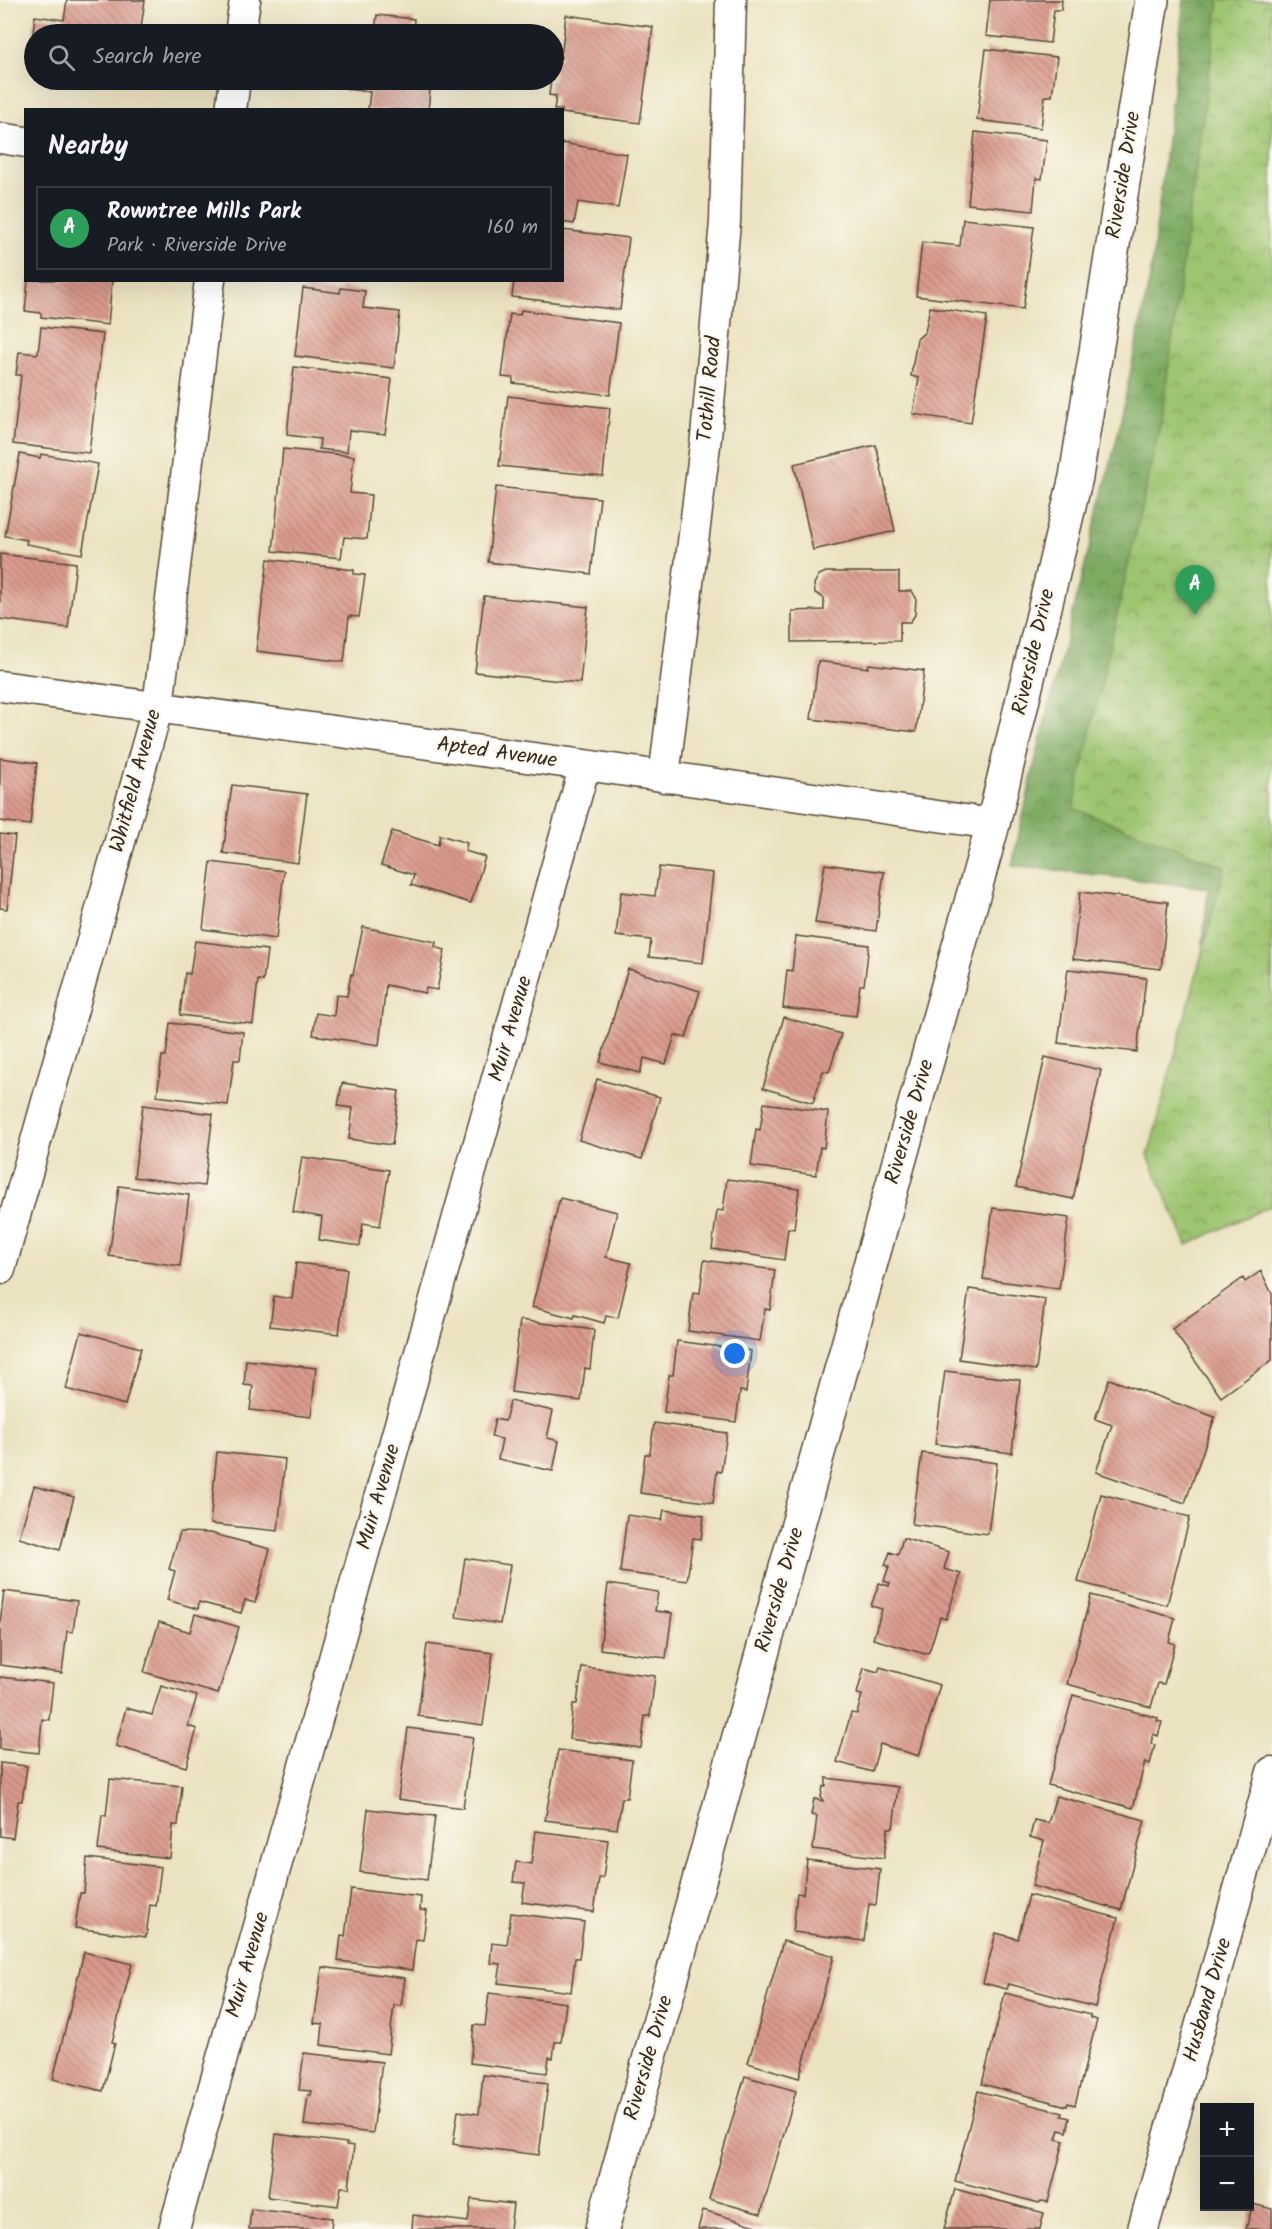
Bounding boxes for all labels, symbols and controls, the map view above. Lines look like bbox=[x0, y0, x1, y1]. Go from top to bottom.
search box bbox=[24, 24, 564, 90]
text: Search here bbox=[93, 40, 201, 75]
icon: search bbox=[45, 41, 78, 74]
street label: Riverside Drive bbox=[1098, 108, 1150, 241]
text: Nearby bbox=[48, 126, 128, 168]
text: Rowntree Mills Park bbox=[107, 195, 301, 230]
text: A bbox=[63, 212, 76, 244]
text: 160 m bbox=[487, 212, 538, 244]
text: Park · Riverside Drive bbox=[107, 230, 287, 262]
street label: Tothill Road bbox=[689, 334, 731, 443]
pin: A bbox=[1176, 566, 1214, 615]
street label: Riverside Drive bbox=[1003, 585, 1065, 718]
street label: Whitfield Avenue bbox=[101, 705, 171, 856]
street label: Apted Avenue bbox=[435, 728, 560, 778]
street label: Muir Avenue bbox=[480, 972, 542, 1086]
street label: Riverside Drive bbox=[876, 1055, 944, 1188]
your location bbox=[720, 1339, 749, 1368]
street label: Muir Avenue bbox=[348, 1440, 410, 1554]
street label: Riverside Drive bbox=[746, 1523, 814, 1656]
street label: Muir Avenue bbox=[217, 1908, 279, 2022]
street label: Husband Drive bbox=[1175, 1933, 1242, 2066]
street label: Riverside Drive bbox=[615, 1991, 683, 2124]
map controls bbox=[1200, 2103, 1254, 2211]
button: + bbox=[1200, 2103, 1254, 2157]
button: − bbox=[1200, 2157, 1254, 2211]

